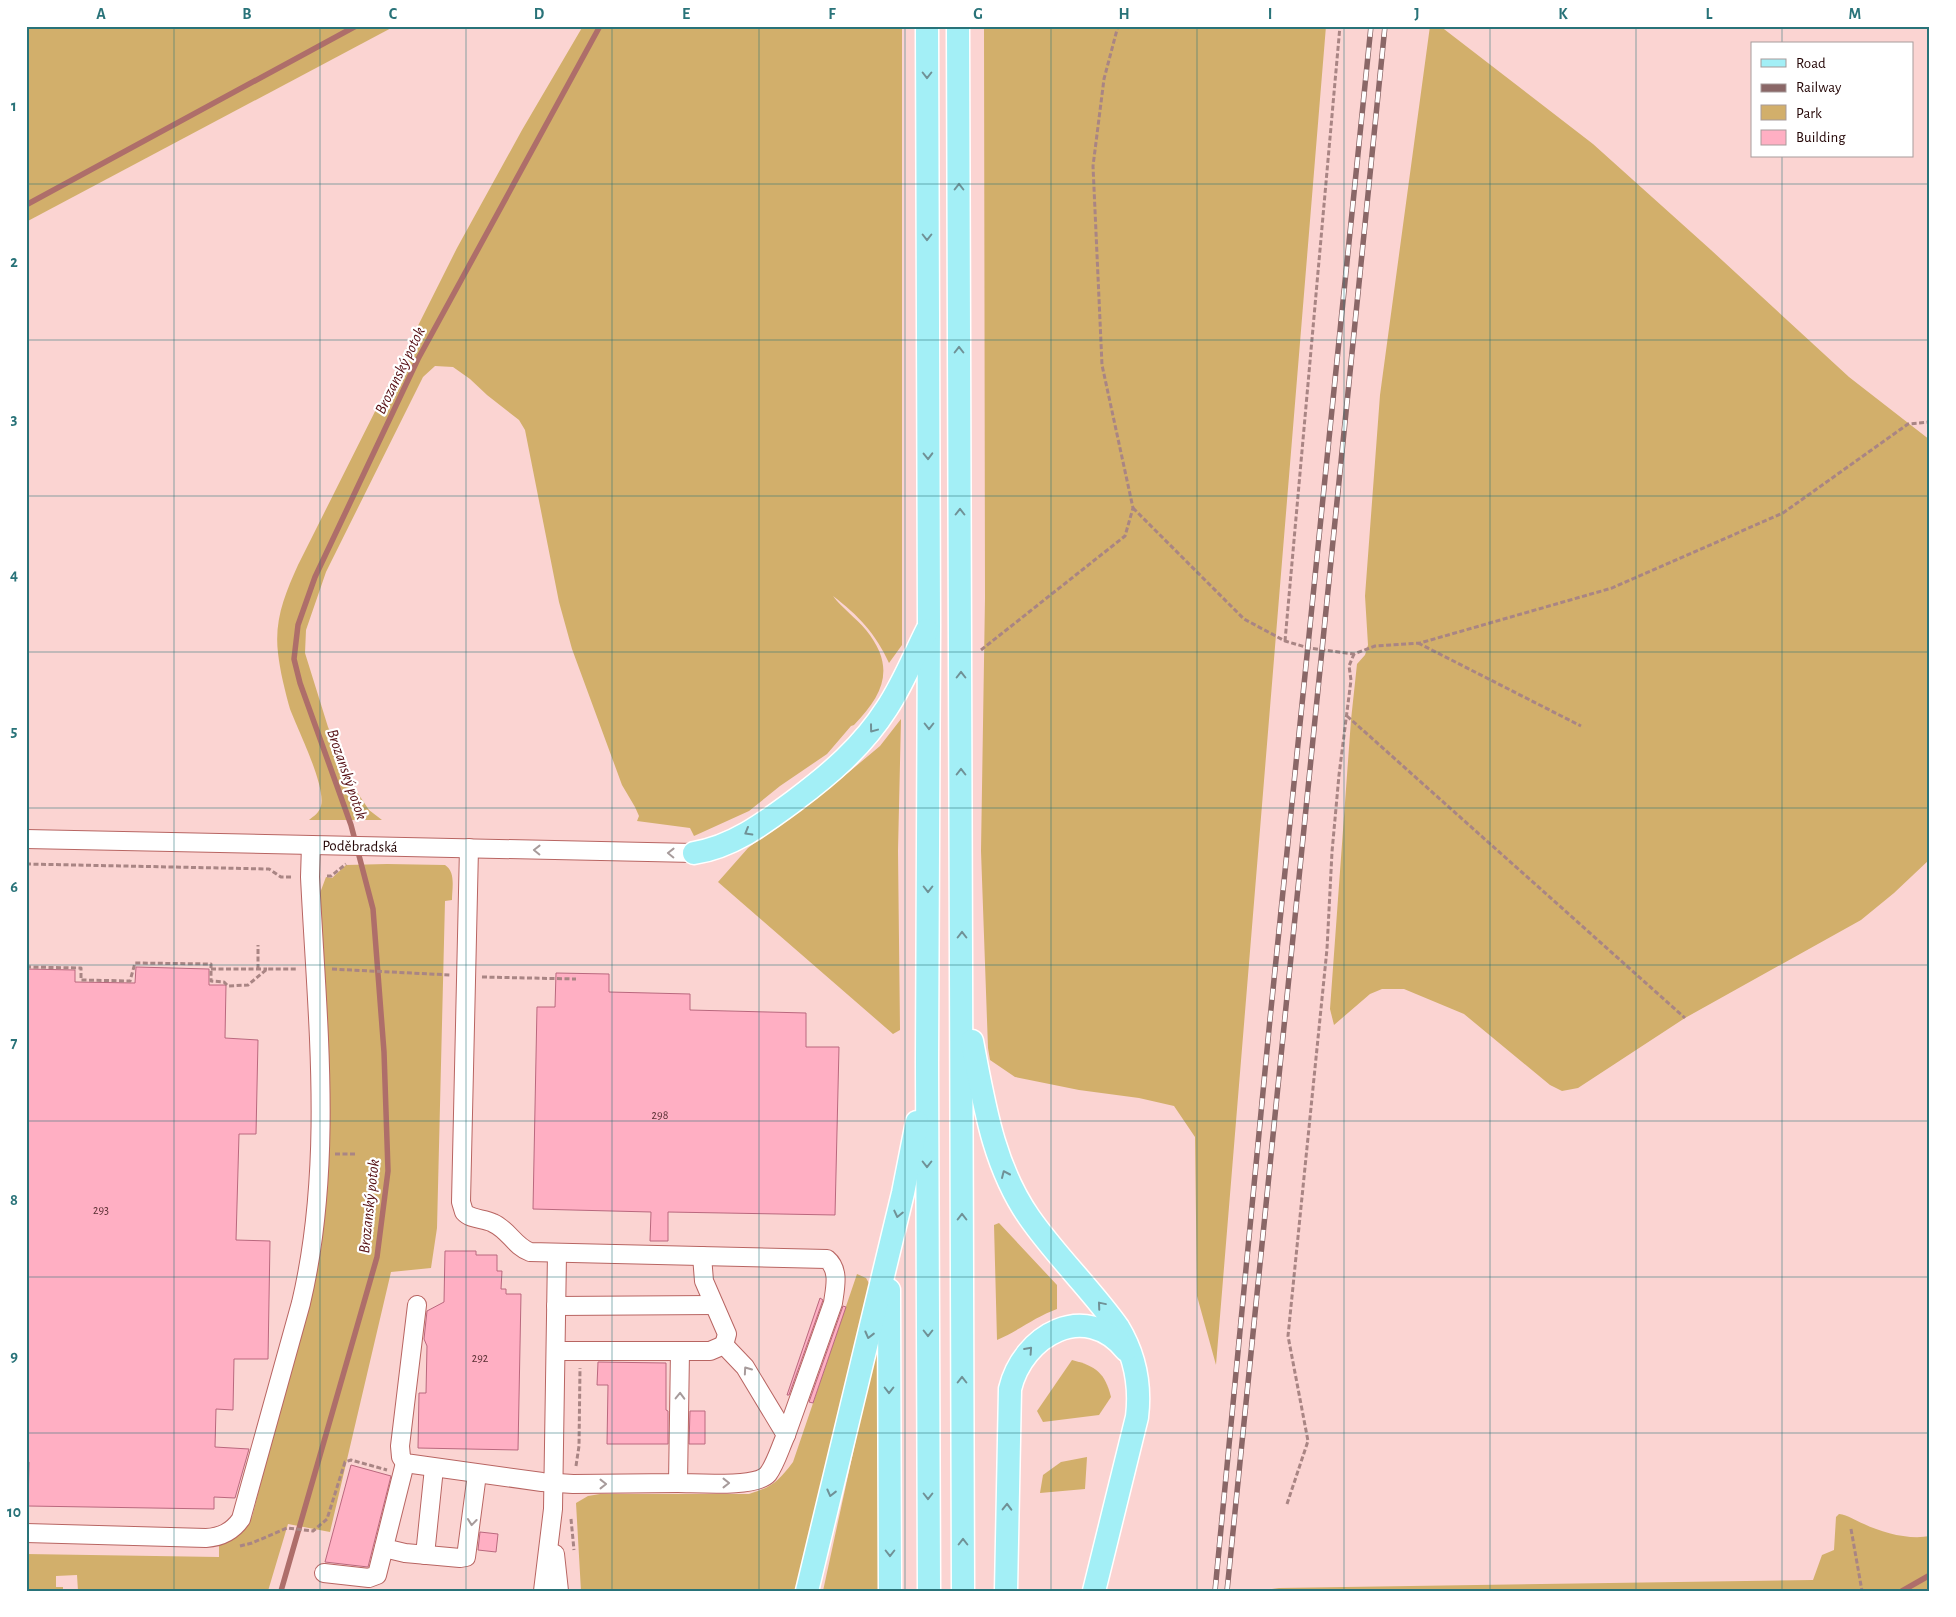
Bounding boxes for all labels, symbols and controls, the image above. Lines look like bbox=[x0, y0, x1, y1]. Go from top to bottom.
text: A bbox=[96, 6, 106, 22]
text: B bbox=[242, 6, 252, 22]
text: C bbox=[389, 6, 398, 22]
text: D bbox=[534, 6, 545, 22]
text: E bbox=[682, 6, 690, 22]
text: F bbox=[828, 6, 836, 22]
text: G bbox=[973, 6, 983, 22]
text: H bbox=[1118, 6, 1130, 22]
text: I bbox=[1268, 6, 1272, 22]
text: J bbox=[1414, 6, 1420, 22]
text: K bbox=[1558, 6, 1568, 22]
text: L bbox=[1706, 6, 1713, 22]
text: M bbox=[1849, 6, 1861, 22]
legend bbox=[1751, 42, 1914, 158]
text: Road bbox=[1796, 56, 1826, 71]
one-way arrow bbox=[922, 72, 932, 79]
text: Railway bbox=[1796, 80, 1842, 95]
text: 1 bbox=[11, 98, 17, 114]
text: Park bbox=[1796, 106, 1822, 121]
text: Building bbox=[1796, 130, 1846, 145]
one-way arrow bbox=[954, 183, 964, 190]
one-way arrow bbox=[922, 234, 932, 242]
text: 2 bbox=[10, 254, 18, 270]
water label: Brozanský potok bbox=[372, 324, 429, 417]
one-way arrow bbox=[954, 345, 964, 353]
text: 3 bbox=[11, 411, 18, 427]
one-way arrow bbox=[923, 453, 933, 461]
one-way arrow bbox=[955, 508, 965, 516]
text: 4 bbox=[10, 567, 18, 583]
one-way arrow bbox=[956, 670, 966, 678]
one-way arrow bbox=[924, 722, 934, 730]
text: 5 bbox=[11, 723, 18, 739]
one-way arrow bbox=[870, 723, 878, 732]
water label: Brozanský potok bbox=[323, 727, 370, 822]
one-way arrow bbox=[956, 768, 966, 776]
one-way arrow bbox=[745, 826, 754, 836]
street label: Poděbradská bbox=[322, 838, 398, 855]
one-way arrow bbox=[533, 845, 540, 855]
one-way arrow bbox=[667, 847, 675, 858]
text: 6 bbox=[10, 879, 18, 895]
one-way arrow bbox=[923, 885, 933, 893]
one-way arrow bbox=[957, 931, 967, 938]
text: 7 bbox=[11, 1035, 18, 1051]
house number: 298 bbox=[652, 1109, 669, 1121]
water label: Brozanský potok bbox=[356, 1158, 383, 1254]
one-way arrow bbox=[922, 1160, 932, 1168]
one-way arrow bbox=[1001, 1170, 1012, 1179]
text: 8 bbox=[10, 1192, 18, 1208]
house number: 293 bbox=[93, 1204, 109, 1216]
one-way arrow bbox=[893, 1209, 904, 1218]
one-way arrow bbox=[957, 1213, 967, 1220]
one-way arrow bbox=[1098, 1302, 1106, 1311]
one-way arrow bbox=[923, 1330, 933, 1338]
one-way arrow bbox=[864, 1331, 875, 1340]
one-way arrow bbox=[1024, 1346, 1033, 1355]
text: 9 bbox=[10, 1348, 18, 1364]
house number: 292 bbox=[472, 1352, 489, 1364]
one-way arrow bbox=[744, 1366, 753, 1376]
one-way arrow bbox=[957, 1375, 967, 1383]
one-way arrow bbox=[884, 1386, 894, 1394]
one-way arrow bbox=[674, 1391, 685, 1399]
one-way arrow bbox=[723, 1478, 731, 1488]
one-way arrow bbox=[600, 1479, 607, 1489]
one-way arrow bbox=[826, 1489, 837, 1498]
one-way arrow bbox=[923, 1492, 934, 1500]
one-way arrow bbox=[1002, 1503, 1012, 1510]
text: 10 bbox=[7, 1504, 21, 1520]
one-way arrow bbox=[467, 1518, 478, 1526]
one-way arrow bbox=[958, 1538, 968, 1546]
one-way arrow bbox=[885, 1549, 895, 1557]

